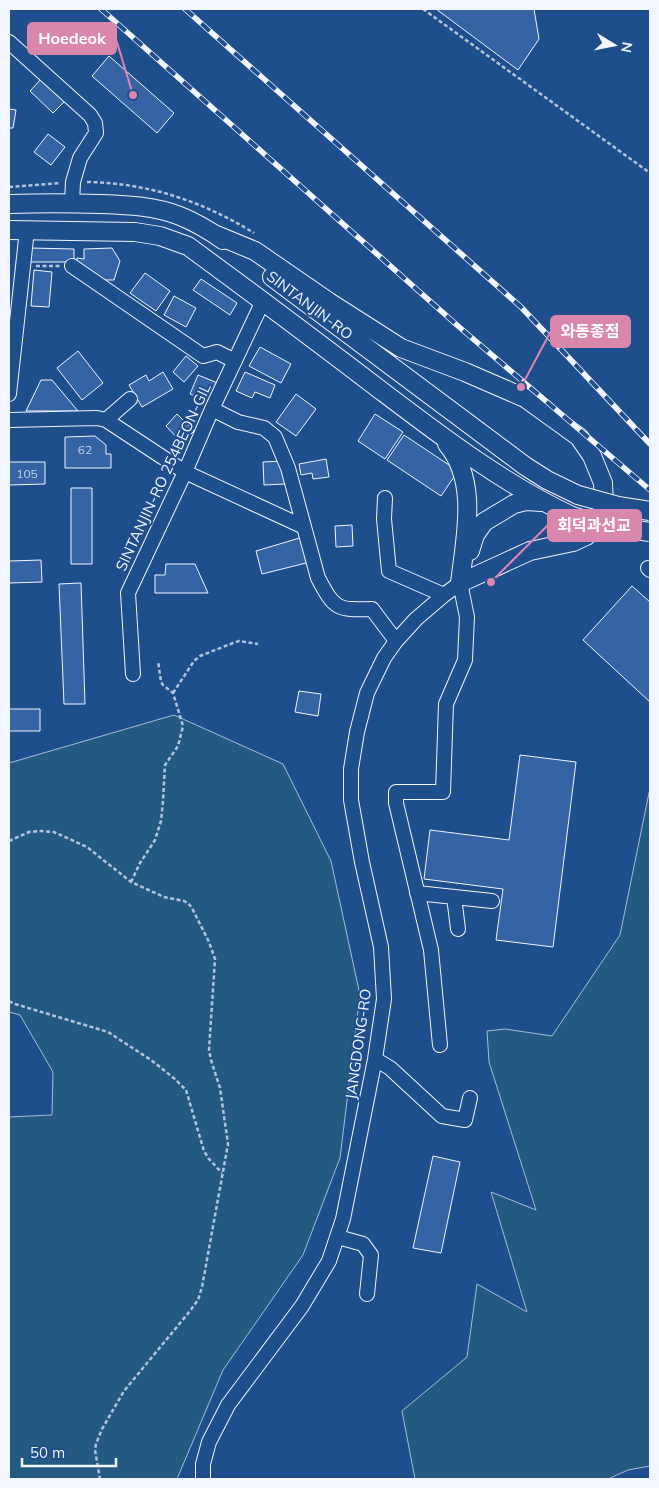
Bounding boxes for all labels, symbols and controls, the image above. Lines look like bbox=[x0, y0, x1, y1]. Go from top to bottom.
north arrow bbox=[589, 20, 639, 70]
callout: Hoedeok bbox=[28, 23, 116, 54]
text: Hoedeok bbox=[38, 28, 107, 48]
text: N bbox=[617, 40, 637, 54]
street label: SINTANJIN-RO bbox=[263, 266, 357, 344]
callout: 와동종점 bbox=[551, 316, 630, 347]
text: 와동종점 bbox=[561, 321, 619, 341]
street label: SINTANJIN-RO 254BEON-GIL bbox=[111, 380, 215, 574]
house number: 62 bbox=[78, 442, 92, 457]
house number: 105 bbox=[16, 466, 38, 481]
callout: 회덕과선교 bbox=[548, 510, 641, 541]
text: 회덕과선교 bbox=[557, 515, 631, 535]
street label: JANGDONG-RO bbox=[341, 988, 375, 1100]
scale bar bbox=[22, 1436, 116, 1468]
text: 50 m bbox=[30, 1443, 65, 1462]

